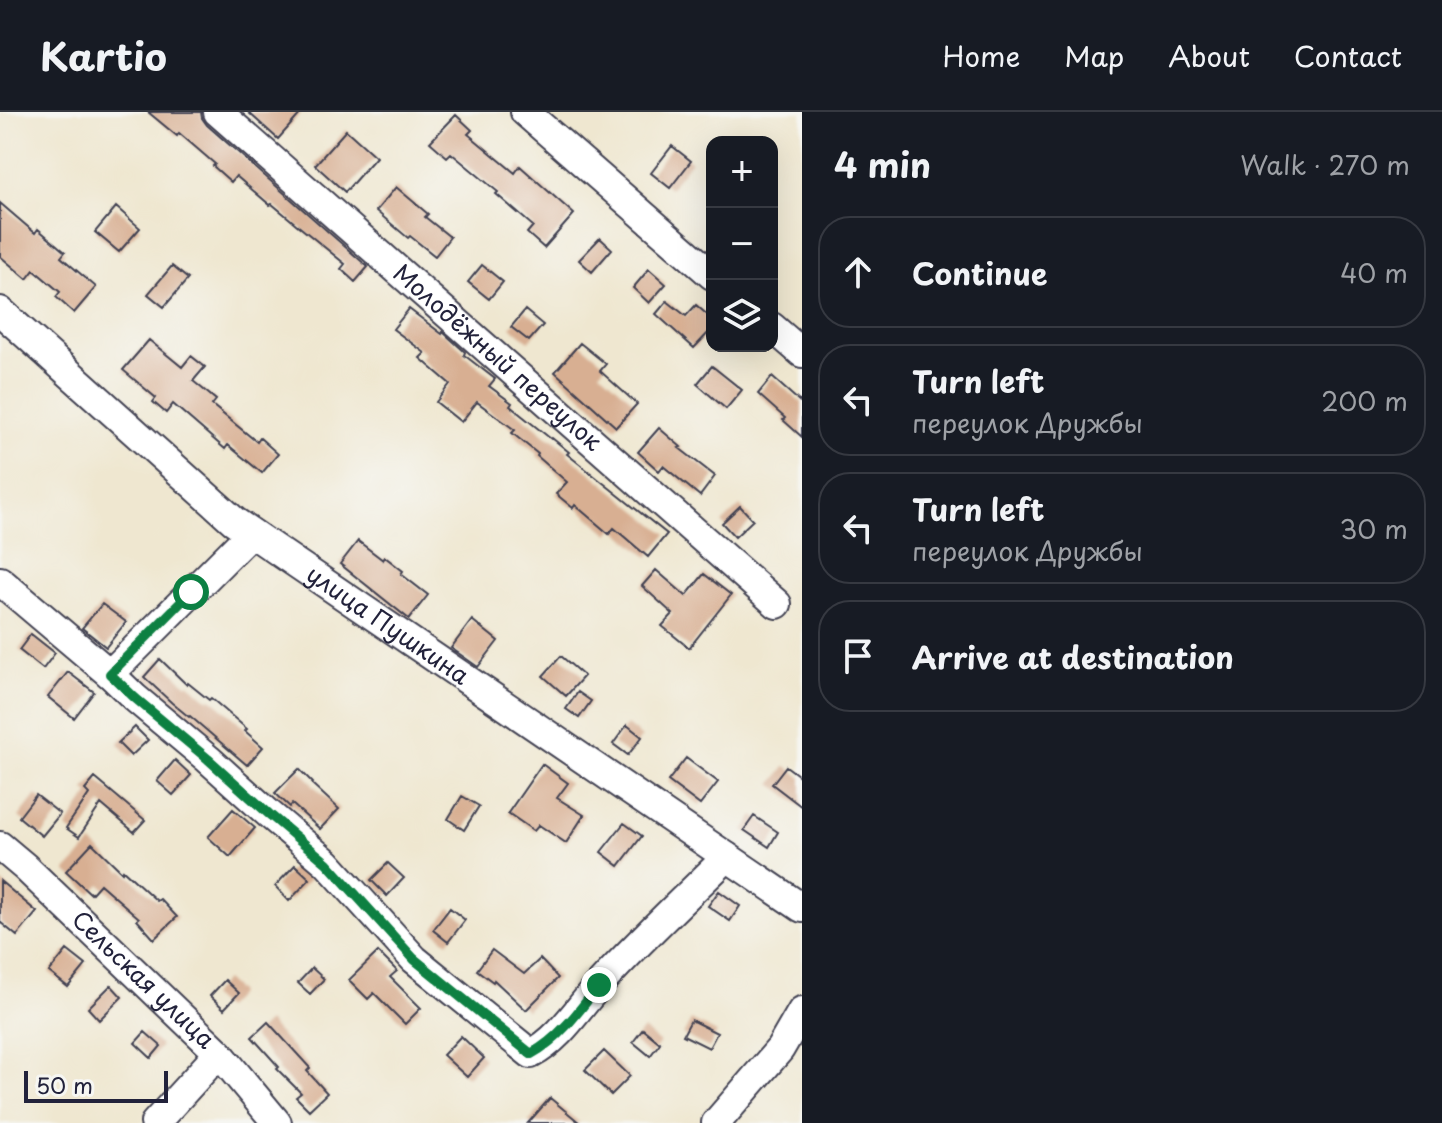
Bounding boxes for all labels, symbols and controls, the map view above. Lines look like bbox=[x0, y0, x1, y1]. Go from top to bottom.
text: Kartio bbox=[40, 27, 167, 84]
text: Home bbox=[942, 34, 1020, 77]
text: Map bbox=[1064, 34, 1124, 77]
text: About bbox=[1168, 34, 1250, 77]
text: Contact bbox=[1294, 34, 1402, 77]
map controls bbox=[706, 136, 778, 352]
button: + bbox=[706, 136, 778, 208]
text: 4 min bbox=[834, 138, 931, 190]
text: Walk · 270 m bbox=[1240, 145, 1410, 184]
button: − bbox=[706, 208, 778, 280]
icon: ahead bbox=[836, 250, 880, 294]
text: Continue bbox=[912, 250, 1047, 295]
text: 40 m bbox=[1340, 253, 1408, 292]
street label: Молодёжный переулок bbox=[386, 254, 611, 459]
button: layers bbox=[706, 280, 778, 352]
text: Turn left bbox=[912, 358, 1044, 403]
icon: left bbox=[836, 378, 880, 422]
text: 200 m bbox=[1321, 381, 1408, 420]
text: переулок Дружбы bbox=[912, 403, 1143, 442]
text: Turn left bbox=[912, 486, 1044, 531]
icon: left bbox=[836, 506, 880, 550]
text: 30 m bbox=[1340, 509, 1408, 548]
text: переулок Дружбы bbox=[912, 531, 1143, 570]
street label: улица Пушкина bbox=[300, 555, 477, 692]
route start bbox=[173, 574, 209, 610]
icon: arrive bbox=[836, 634, 880, 678]
text: Arrive at destination bbox=[912, 634, 1234, 679]
street label: Сельская улица bbox=[65, 901, 224, 1056]
route end bbox=[581, 967, 617, 1003]
scale bar bbox=[24, 1067, 168, 1103]
text: 50 m bbox=[36, 1068, 93, 1101]

